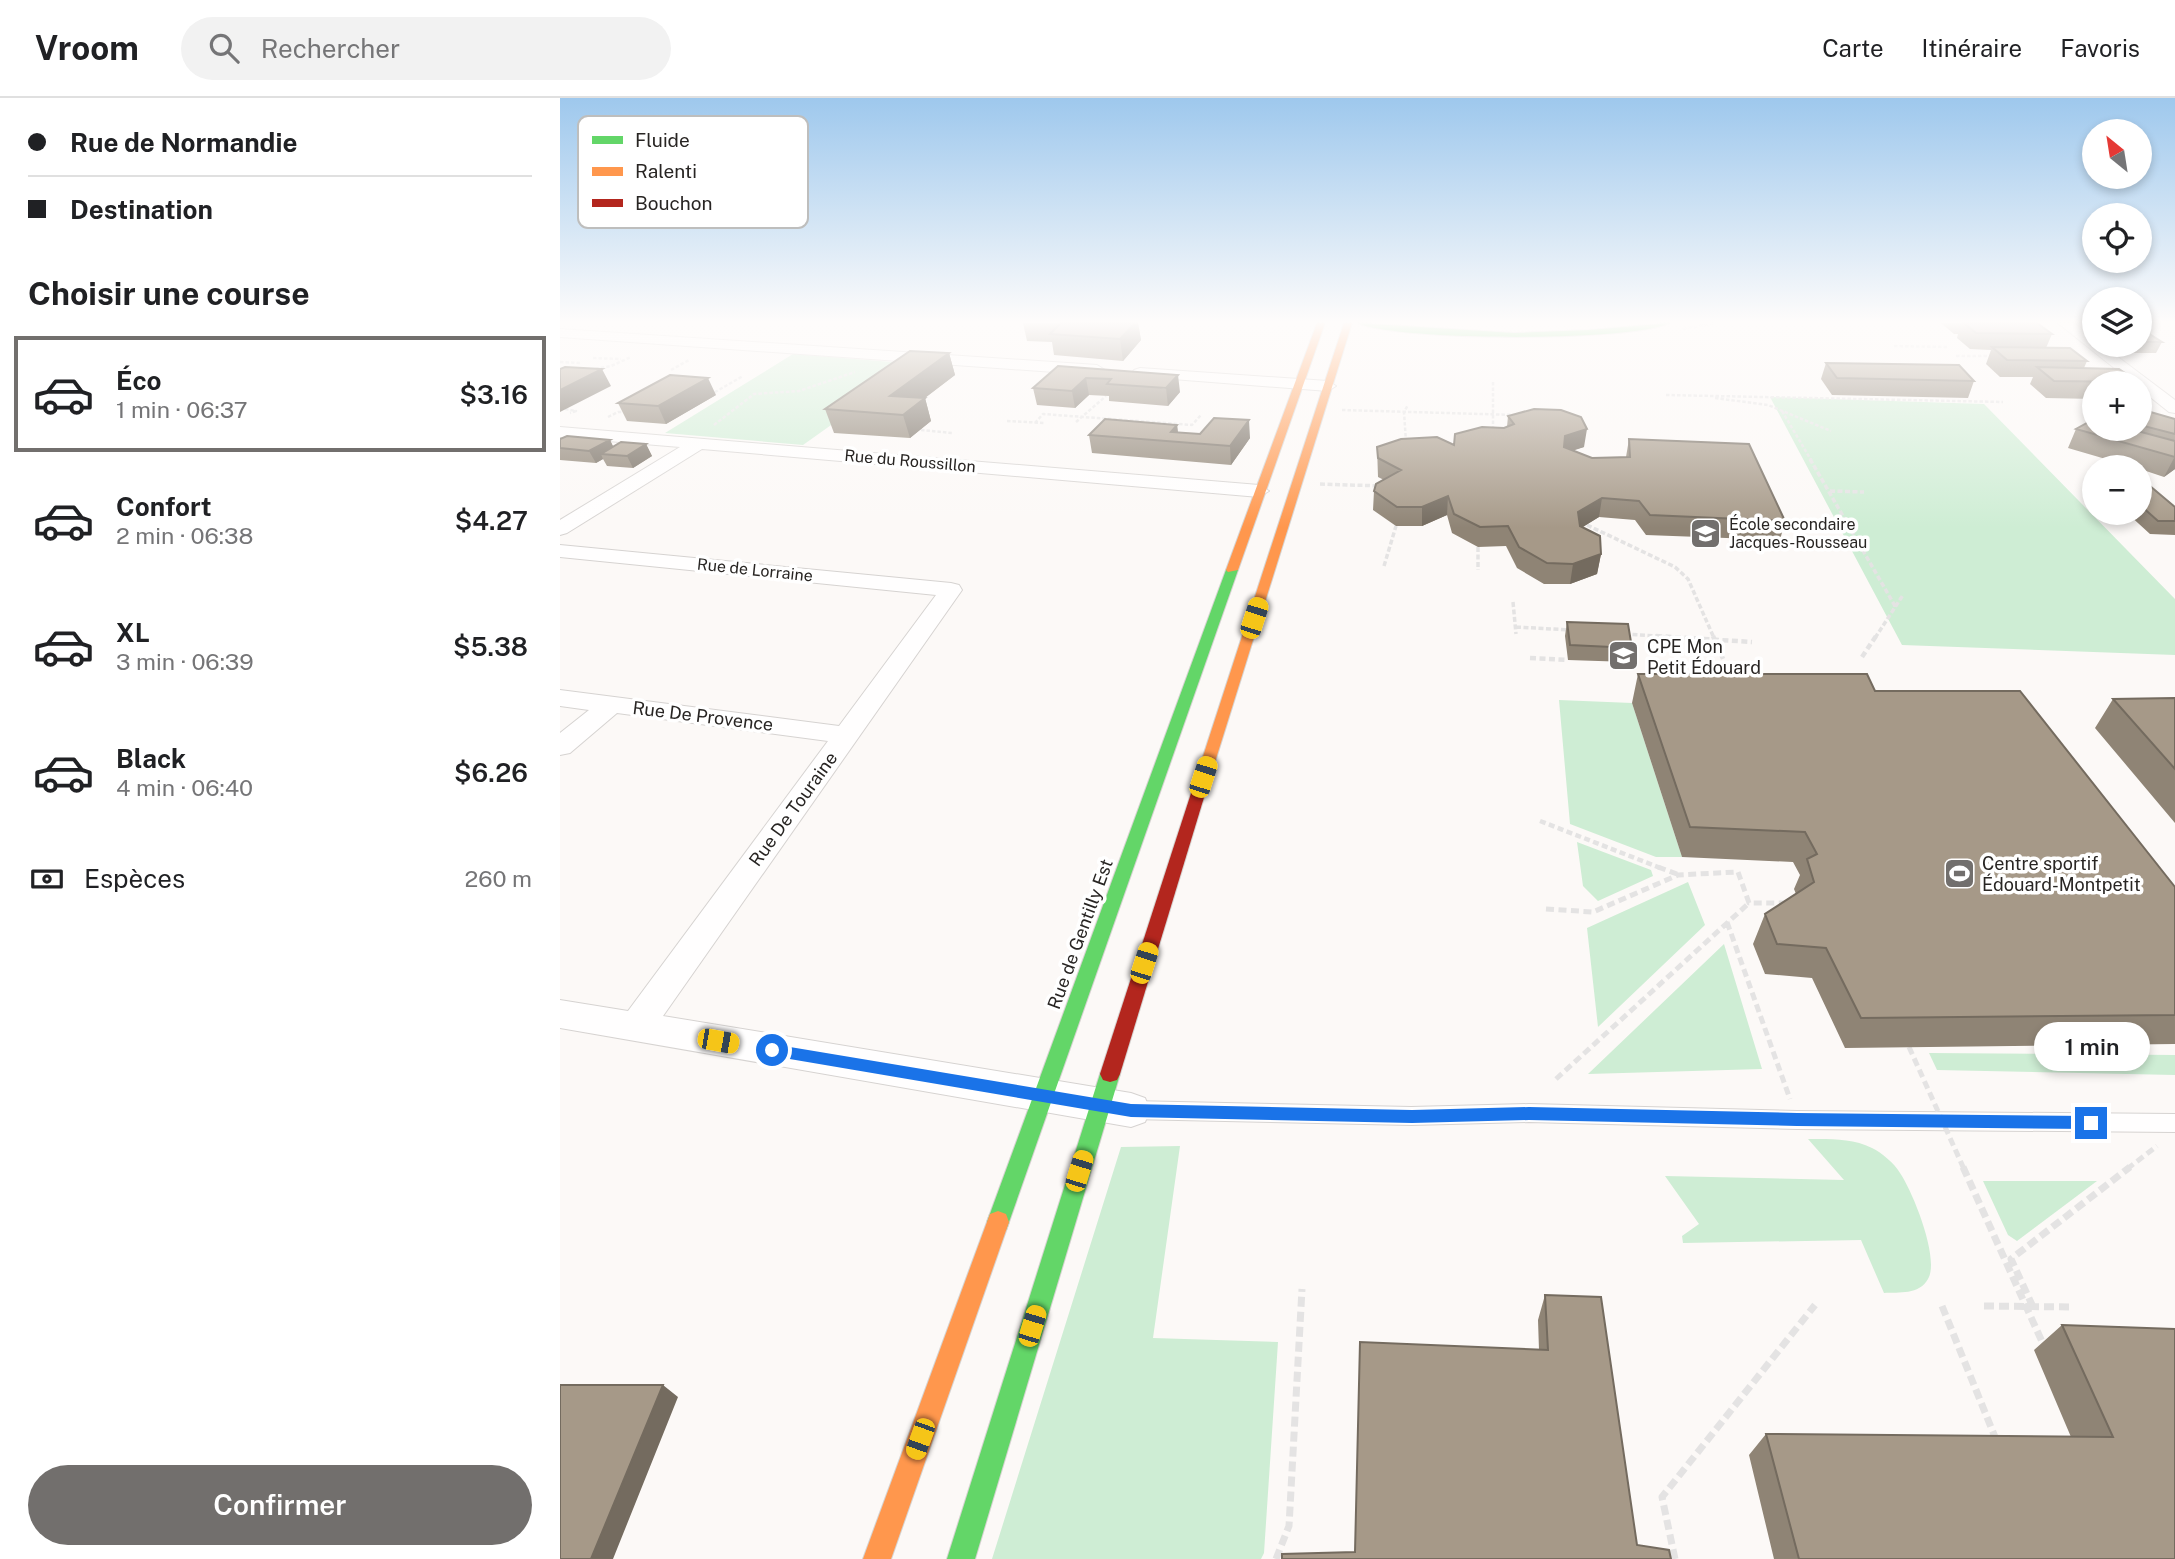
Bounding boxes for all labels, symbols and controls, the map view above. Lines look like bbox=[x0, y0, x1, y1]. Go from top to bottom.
search box bbox=[181, 17, 671, 80]
text: Vroom bbox=[35, 29, 139, 67]
icon: search bbox=[205, 29, 243, 67]
text: Rechercher bbox=[261, 33, 400, 64]
text: Carte bbox=[1822, 34, 1884, 62]
text: Itinéraire bbox=[1922, 34, 2022, 62]
text: Favoris bbox=[2060, 34, 2140, 62]
legend bbox=[578, 116, 808, 228]
north arrow bbox=[2082, 119, 2152, 189]
map controls bbox=[2082, 119, 2152, 525]
text: Rue de Normandie bbox=[70, 127, 297, 158]
text: Fluide bbox=[635, 129, 690, 151]
text: Ralenti bbox=[635, 160, 697, 182]
text: Bouchon bbox=[635, 192, 712, 214]
text: Destination bbox=[70, 194, 213, 225]
button: locate bbox=[2082, 203, 2152, 273]
text: Choisir une course bbox=[28, 275, 310, 312]
button: layers bbox=[2082, 287, 2152, 357]
icon: car bbox=[32, 363, 95, 426]
text: Éco bbox=[116, 365, 162, 396]
button: + bbox=[2082, 371, 2152, 441]
text: $3.16 bbox=[460, 379, 528, 410]
text: 1 min · 06:37 bbox=[116, 396, 248, 423]
street label: Rue du Roussillon bbox=[844, 446, 976, 476]
button: − bbox=[2082, 455, 2152, 525]
icon: car bbox=[32, 489, 95, 552]
text: Confort bbox=[116, 491, 212, 522]
text: $4.27 bbox=[455, 505, 528, 536]
place label: École secondaire Jacques-Rousseau bbox=[1729, 514, 1867, 552]
school or university icon: École secondaire Jacques-Rousseau bbox=[1689, 516, 1723, 550]
text: 2 min · 06:38 bbox=[116, 522, 253, 549]
street label: Rue de Lorraine bbox=[696, 554, 814, 586]
car bbox=[1238, 595, 1271, 641]
icon: car bbox=[32, 615, 95, 678]
text: XL bbox=[116, 617, 150, 648]
text: $5.38 bbox=[453, 631, 528, 662]
place label: CPE Mon Petit Édouard bbox=[1647, 636, 1761, 678]
school or university icon: CPE Mon Petit Édouard bbox=[1607, 639, 1641, 673]
text: 3 min · 06:39 bbox=[116, 648, 254, 675]
street label: Rue De Provence bbox=[631, 697, 775, 735]
icon: car bbox=[32, 741, 95, 804]
text: Black bbox=[116, 743, 186, 774]
street label: Rue De Touraine bbox=[745, 748, 841, 870]
car bbox=[1187, 754, 1220, 800]
text: $6.26 bbox=[454, 757, 528, 788]
text: 4 min · 06:40 bbox=[116, 774, 253, 801]
place label: Centre sportif Édouard-Montpetit bbox=[1982, 853, 2141, 895]
street label: Rue de Gentilly Est bbox=[1043, 856, 1117, 1012]
sports icon: Centre sportif Édouard-Montpetit bbox=[1942, 856, 1976, 890]
icon: cash bbox=[28, 860, 66, 898]
text: Espèces bbox=[84, 863, 185, 894]
text: 260 m bbox=[465, 865, 532, 892]
car bbox=[1128, 940, 1161, 986]
callout: 1 min bbox=[2033, 1021, 2149, 1070]
car bbox=[696, 1027, 741, 1055]
text: 1 min bbox=[2065, 1033, 2119, 1060]
route start bbox=[756, 1034, 788, 1066]
route end bbox=[2075, 1107, 2107, 1139]
car bbox=[1063, 1148, 1096, 1194]
car bbox=[1016, 1303, 1049, 1349]
car bbox=[903, 1416, 938, 1462]
button: Confirmer bbox=[28, 1465, 532, 1545]

